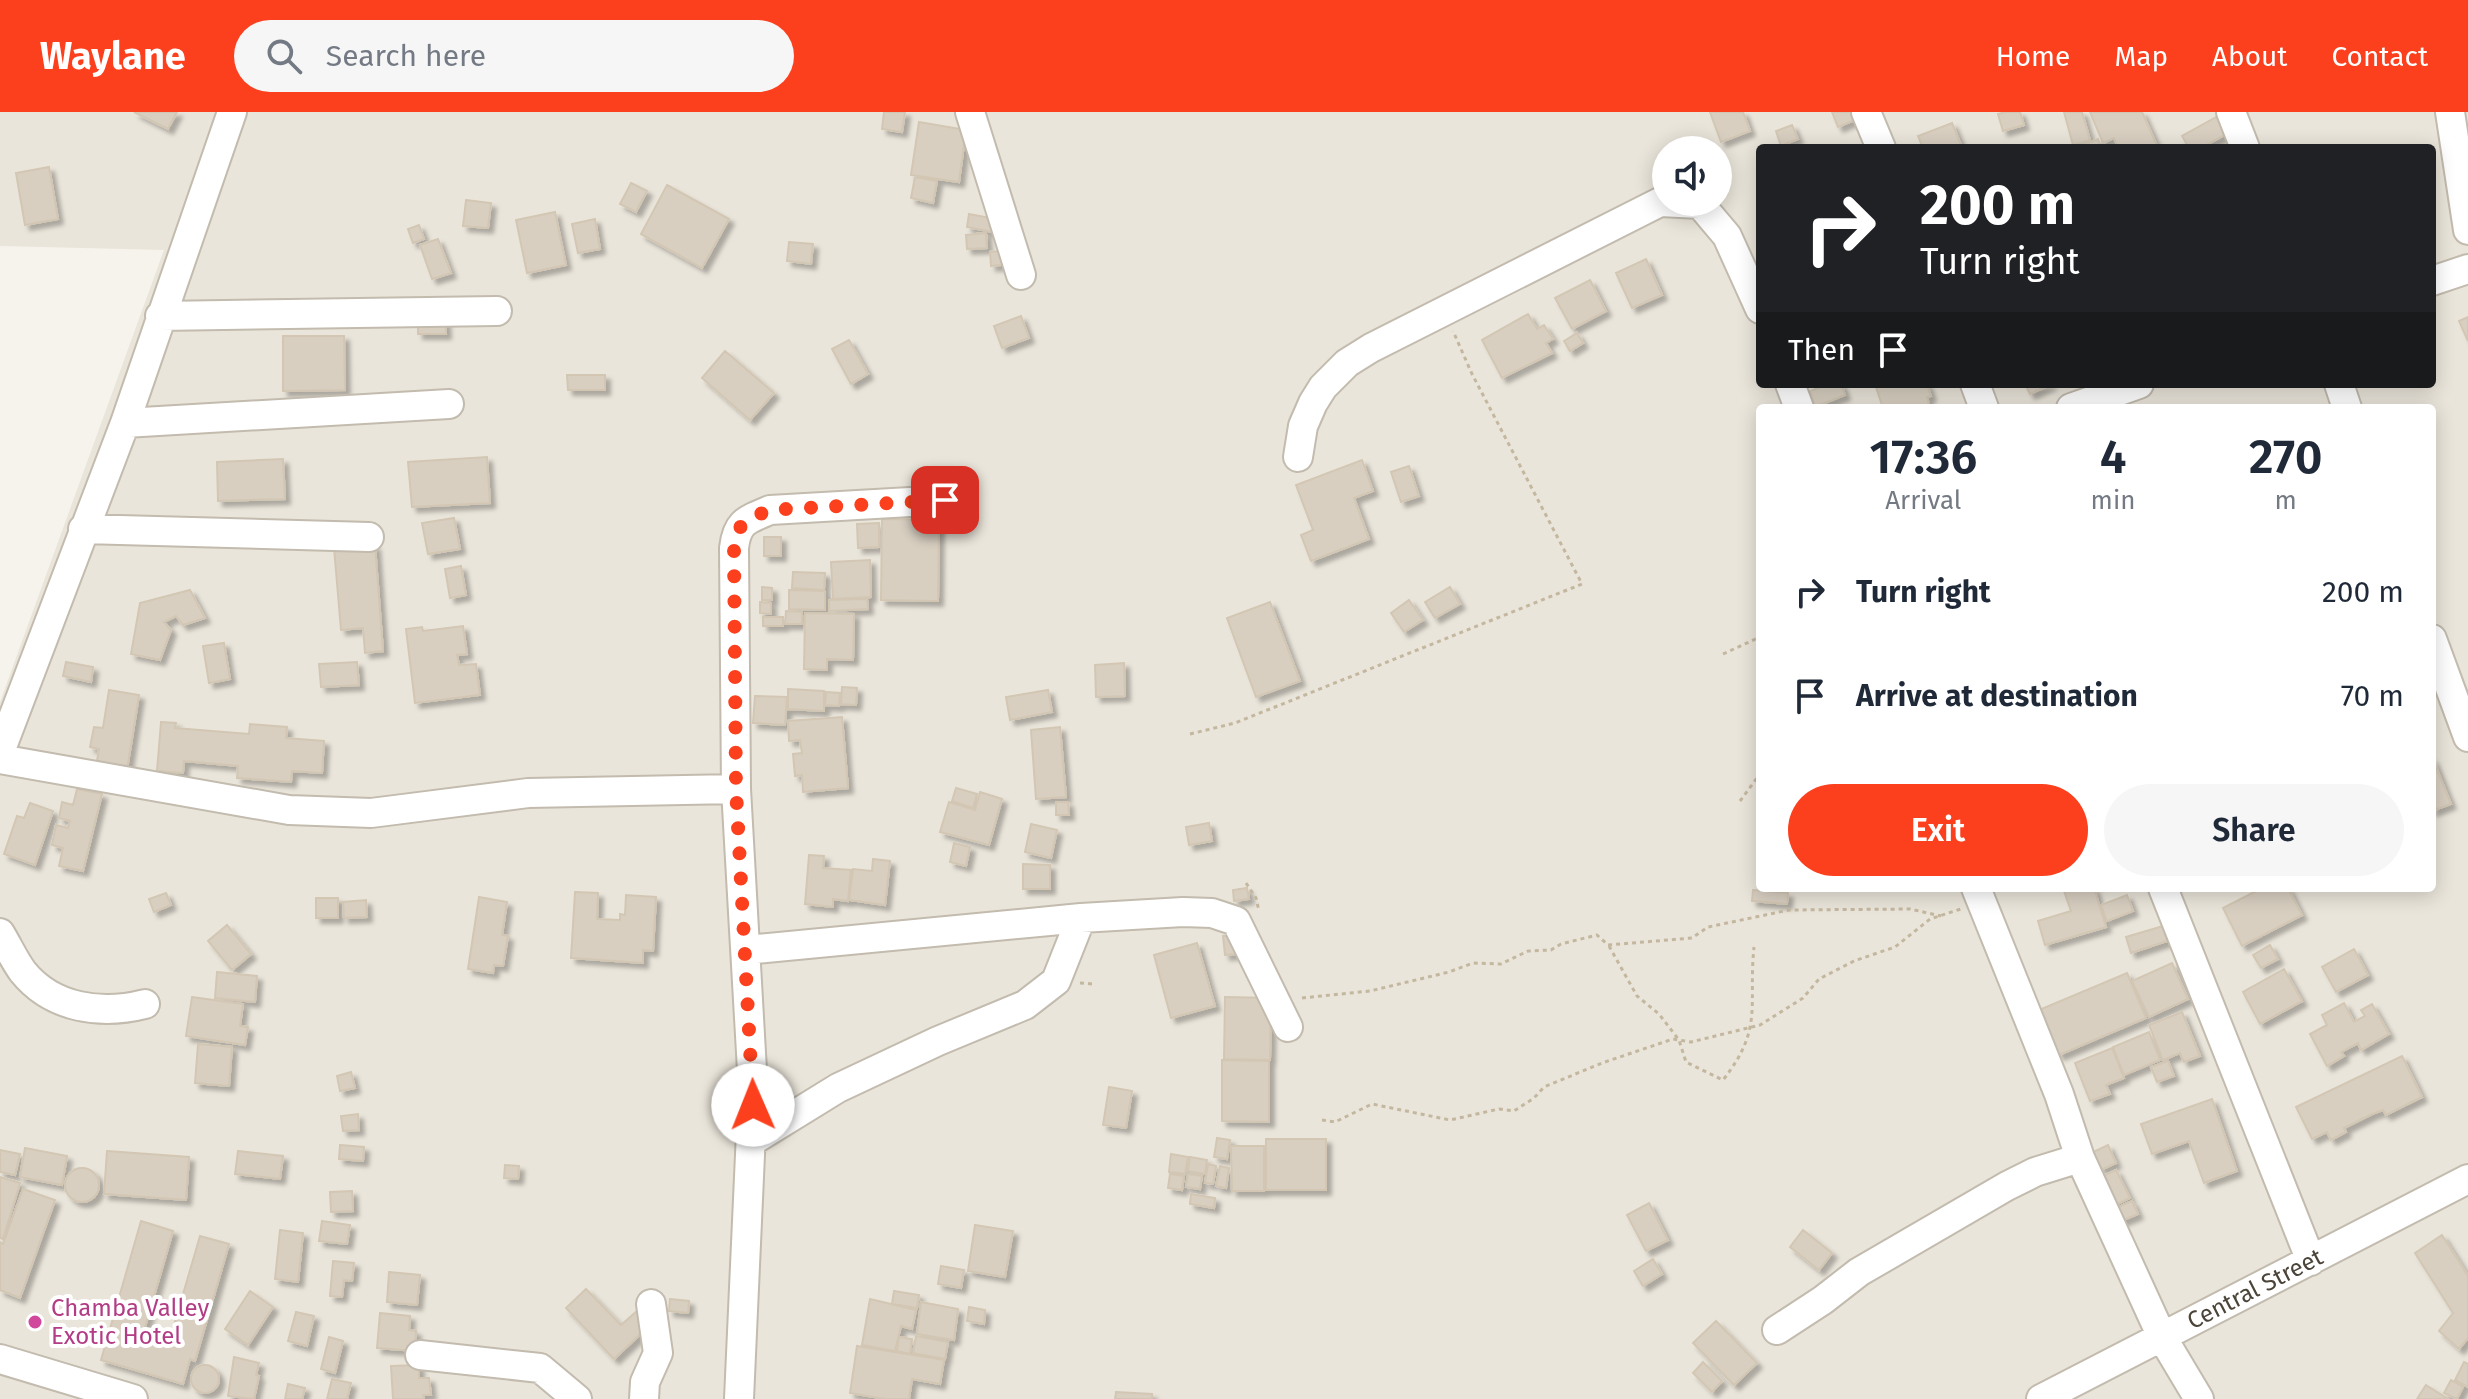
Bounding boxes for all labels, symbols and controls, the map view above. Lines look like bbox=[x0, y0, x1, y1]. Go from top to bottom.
search box bbox=[234, 20, 794, 92]
text: Waylane bbox=[40, 33, 186, 79]
icon: search bbox=[262, 34, 306, 78]
text: Search here bbox=[326, 38, 486, 74]
text: Home bbox=[1996, 40, 2070, 73]
text: Map bbox=[2114, 40, 2168, 73]
text: About bbox=[2212, 40, 2287, 73]
text: Contact bbox=[2331, 40, 2428, 73]
map controls bbox=[1652, 136, 1732, 216]
button: sound bbox=[1652, 136, 1732, 216]
text: 200 m bbox=[1920, 172, 2075, 239]
icon: right bbox=[1788, 176, 1892, 280]
text: Turn right bbox=[1920, 240, 2080, 284]
icon: arrive bbox=[1871, 328, 1915, 372]
text: Then bbox=[1788, 332, 1855, 368]
text: 17:36 bbox=[1869, 428, 1977, 486]
text: 4 bbox=[2100, 428, 2126, 486]
text: 270 bbox=[2249, 428, 2322, 486]
pin bbox=[911, 466, 979, 534]
icon: arrive bbox=[923, 478, 967, 522]
text: Arrival bbox=[1885, 485, 1961, 516]
text: min bbox=[2091, 485, 2135, 516]
text: m bbox=[2275, 485, 2297, 516]
icon: right bbox=[1788, 570, 1832, 614]
text: Turn right bbox=[1856, 574, 1991, 610]
text: 200 m bbox=[2322, 574, 2404, 610]
icon: arrive bbox=[1788, 674, 1832, 718]
text: Arrive at destination bbox=[1856, 678, 2138, 714]
text: 70 m bbox=[2341, 678, 2404, 714]
button: Exit bbox=[1788, 784, 2088, 876]
button: Share bbox=[2104, 784, 2404, 876]
position arrow bbox=[711, 1063, 795, 1147]
street label: Central Street bbox=[2182, 1243, 2328, 1335]
place label: Chamba Valley Exotic Hotel bbox=[51, 1294, 209, 1350]
marker: Chamba Valley Exotic Hotel bbox=[26, 1313, 44, 1331]

